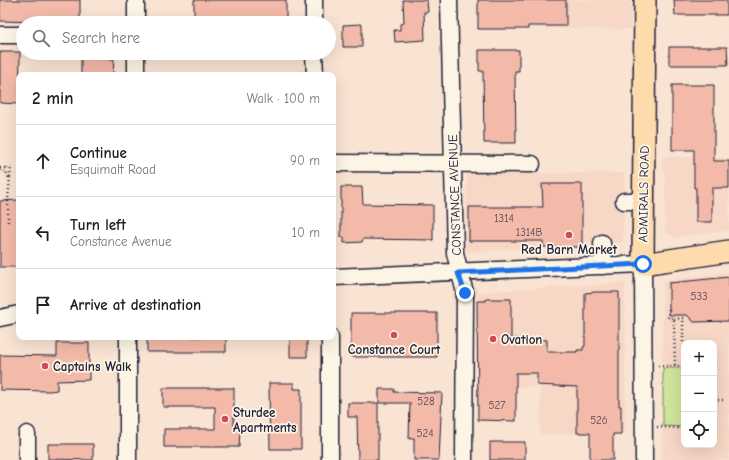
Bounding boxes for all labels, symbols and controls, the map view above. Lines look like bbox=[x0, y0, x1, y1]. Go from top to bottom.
search box bbox=[16, 16, 336, 60]
icon: search bbox=[30, 27, 52, 49]
text: Search here bbox=[62, 29, 140, 47]
text: 2 min bbox=[32, 89, 73, 108]
text: Walk · 100 m bbox=[247, 91, 320, 106]
street label: CONSTANCE AVENUE bbox=[445, 134, 464, 256]
text: Continue bbox=[70, 144, 127, 162]
street label: ADMIRALS ROAD bbox=[635, 145, 652, 243]
icon: ahead bbox=[32, 150, 54, 172]
text: 90 m bbox=[290, 153, 320, 168]
text: Esquimalt Road bbox=[70, 162, 156, 177]
house number: 1314 bbox=[494, 212, 514, 225]
text: Turn left bbox=[70, 216, 126, 234]
icon: left bbox=[32, 222, 54, 244]
text: 10 m bbox=[292, 225, 320, 240]
house number: 1314B bbox=[516, 226, 542, 239]
marker: Red Barn Market bbox=[564, 230, 574, 240]
text: Constance Avenue bbox=[70, 234, 171, 249]
place label: Red Barn Market bbox=[521, 242, 618, 257]
route start bbox=[634, 255, 652, 273]
route end bbox=[456, 284, 474, 302]
house number: 533 bbox=[690, 290, 708, 303]
icon: arrive bbox=[32, 294, 54, 316]
text: Arrive at destination bbox=[70, 296, 201, 314]
marker: Constance Court bbox=[389, 330, 399, 340]
place label: Ovation bbox=[501, 332, 542, 347]
marker: Ovation bbox=[488, 334, 498, 344]
map controls bbox=[681, 340, 717, 448]
button: + bbox=[681, 340, 717, 376]
place label: Constance Court bbox=[348, 342, 441, 357]
place label: Captains Walk bbox=[53, 359, 132, 374]
marker: Captains Walk bbox=[40, 361, 50, 371]
button: − bbox=[681, 376, 717, 412]
house number: 528 bbox=[417, 395, 435, 408]
house number: 527 bbox=[489, 399, 505, 412]
place label: Sturdee Apartments bbox=[233, 405, 297, 435]
button: locate bbox=[681, 412, 717, 448]
marker: Sturdee Apartments bbox=[220, 414, 230, 424]
house number: 526 bbox=[590, 414, 608, 427]
house number: 524 bbox=[417, 427, 433, 440]

